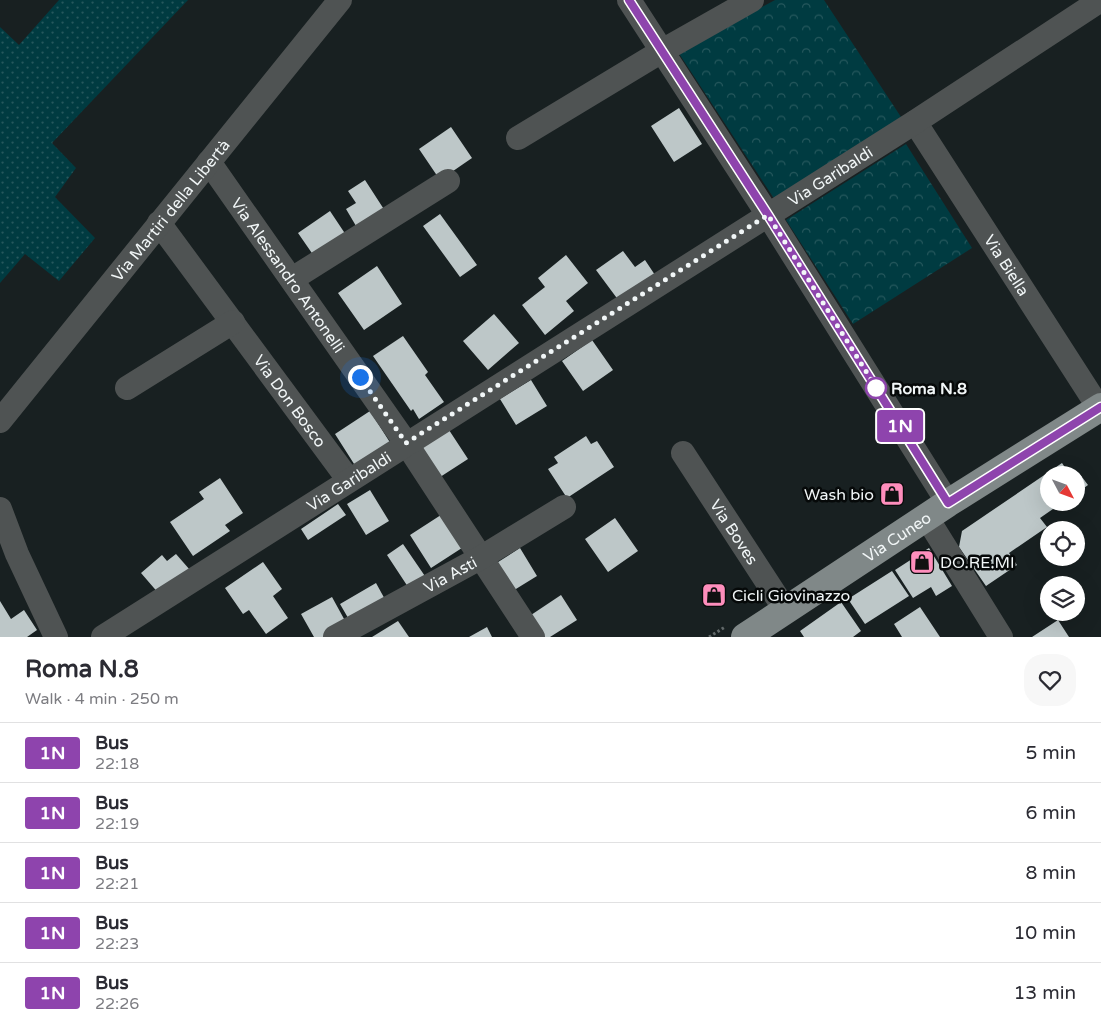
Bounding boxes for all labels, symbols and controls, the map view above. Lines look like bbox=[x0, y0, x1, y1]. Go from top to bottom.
street label: Via Martiri della Libertà bbox=[108, 136, 234, 286]
street label: Via Garibaldi bbox=[785, 142, 877, 211]
street label: Via Alessandro Antonelli bbox=[226, 194, 349, 357]
street label: Via Biella bbox=[979, 231, 1033, 300]
street label: Via Don Bosco bbox=[249, 351, 330, 452]
your location bbox=[348, 365, 373, 390]
marker: Roma N.8 bbox=[865, 377, 887, 399]
place label: Roma N.8 bbox=[891, 379, 967, 399]
line badge: 1N bbox=[878, 410, 922, 442]
text: 1N bbox=[887, 415, 913, 437]
street label: Via Garibaldi bbox=[303, 448, 395, 516]
north arrow bbox=[1040, 466, 1085, 511]
map controls bbox=[1040, 466, 1085, 621]
shop icon: Wash bio bbox=[879, 481, 905, 507]
place label: Wash bio bbox=[804, 485, 874, 505]
street label: Via Boves bbox=[705, 496, 762, 569]
street label: Via Cuneo bbox=[860, 508, 935, 567]
button: locate bbox=[1040, 521, 1085, 566]
shop icon: DO.RE.MI bbox=[909, 549, 935, 575]
street label: Via Asti bbox=[420, 553, 481, 598]
place label: DO.RE.MI bbox=[940, 553, 1015, 573]
button: layers bbox=[1040, 576, 1085, 621]
shop icon: Cicli Giovinazzo bbox=[701, 582, 727, 608]
place label: Cicli Giovinazzo bbox=[732, 586, 850, 606]
button: heart bbox=[1024, 654, 1076, 706]
text: Roma N.8 bbox=[25, 655, 139, 684]
text: Walk · 4 min · 250 m bbox=[25, 689, 179, 709]
text: Bus bbox=[95, 732, 129, 754]
text: 1N bbox=[40, 742, 65, 764]
text: 5 min bbox=[1025, 742, 1076, 764]
text: 22:18 bbox=[95, 754, 139, 774]
text: Bus bbox=[95, 792, 129, 814]
text: 1N bbox=[40, 802, 65, 824]
text: 6 min bbox=[1025, 802, 1076, 824]
text: 22:19 bbox=[95, 814, 139, 834]
text: Bus bbox=[95, 852, 129, 874]
text: 1N bbox=[40, 862, 65, 884]
text: 8 min bbox=[1025, 862, 1076, 884]
text: 22:21 bbox=[95, 874, 139, 894]
text: Bus bbox=[95, 912, 129, 934]
text: 1N bbox=[40, 922, 65, 944]
text: 10 min bbox=[1013, 922, 1076, 944]
text: 22:23 bbox=[95, 934, 139, 954]
text: Bus bbox=[95, 972, 129, 994]
text: 1N bbox=[40, 982, 65, 1004]
text: 13 min bbox=[1013, 982, 1076, 1004]
text: 22:26 bbox=[95, 994, 139, 1014]

